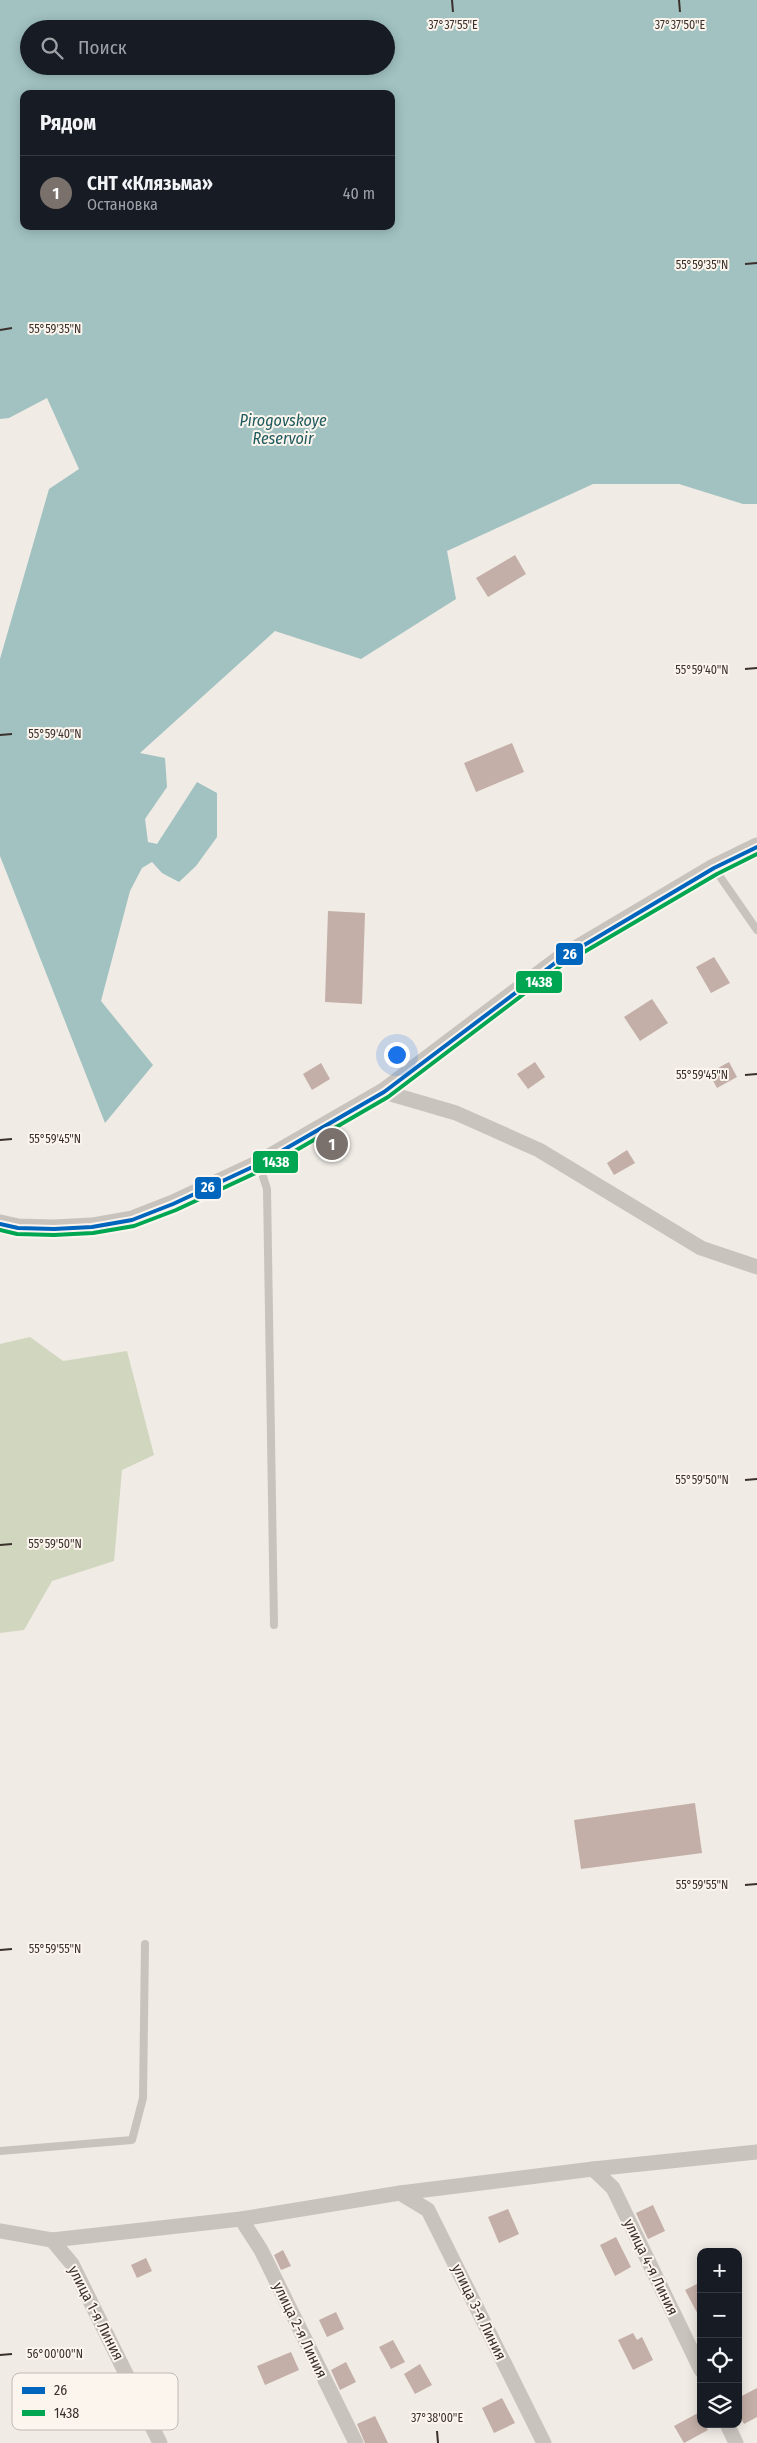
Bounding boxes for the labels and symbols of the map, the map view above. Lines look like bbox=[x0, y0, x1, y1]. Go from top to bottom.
text: 37°37'55"E bbox=[428, 18, 478, 32]
text: 37°37'50"E bbox=[655, 18, 706, 32]
text: 55°59'35"N bbox=[676, 258, 728, 272]
text: 55°59'35"N bbox=[29, 322, 81, 336]
water label: Pirogovskoye Reservoir bbox=[239, 411, 327, 448]
text: 55°59'40"N bbox=[675, 663, 729, 677]
text: 55°59'40"N bbox=[28, 727, 82, 741]
line badge: 26 bbox=[555, 942, 584, 966]
text: 26 bbox=[562, 946, 577, 963]
line badge: 1438 bbox=[515, 970, 563, 994]
text: 1438 bbox=[526, 974, 553, 991]
your location bbox=[384, 1042, 410, 1068]
text: 55°59'45"N bbox=[676, 1068, 728, 1082]
pin: 1 bbox=[316, 1125, 348, 1163]
text: 55°59'45"N bbox=[29, 1132, 81, 1146]
line badge: 1438 bbox=[252, 1150, 299, 1174]
text: 1438 bbox=[263, 1154, 290, 1171]
line badge: 26 bbox=[194, 1176, 222, 1200]
text: 26 bbox=[200, 1179, 215, 1196]
text: 55°59'50"N bbox=[675, 1473, 729, 1487]
text: 55°59'50"N bbox=[28, 1537, 82, 1551]
text: 55°59'55"N bbox=[676, 1878, 728, 1892]
text: 55°59'55"N bbox=[29, 1942, 81, 1956]
street label: улица 4-я Линия bbox=[620, 2216, 682, 2318]
street label: улица 3-я Линия bbox=[448, 2261, 510, 2363]
street label: улица 1-я Линия bbox=[64, 2263, 128, 2363]
street label: улица 2-я Линия bbox=[269, 2279, 331, 2381]
text: 56°00'00"N bbox=[27, 2347, 83, 2361]
legend bbox=[12, 2373, 178, 2430]
text: 26 bbox=[54, 2382, 67, 2399]
text: 1438 bbox=[54, 2405, 79, 2422]
text: 37°38'00"E bbox=[411, 2411, 463, 2425]

